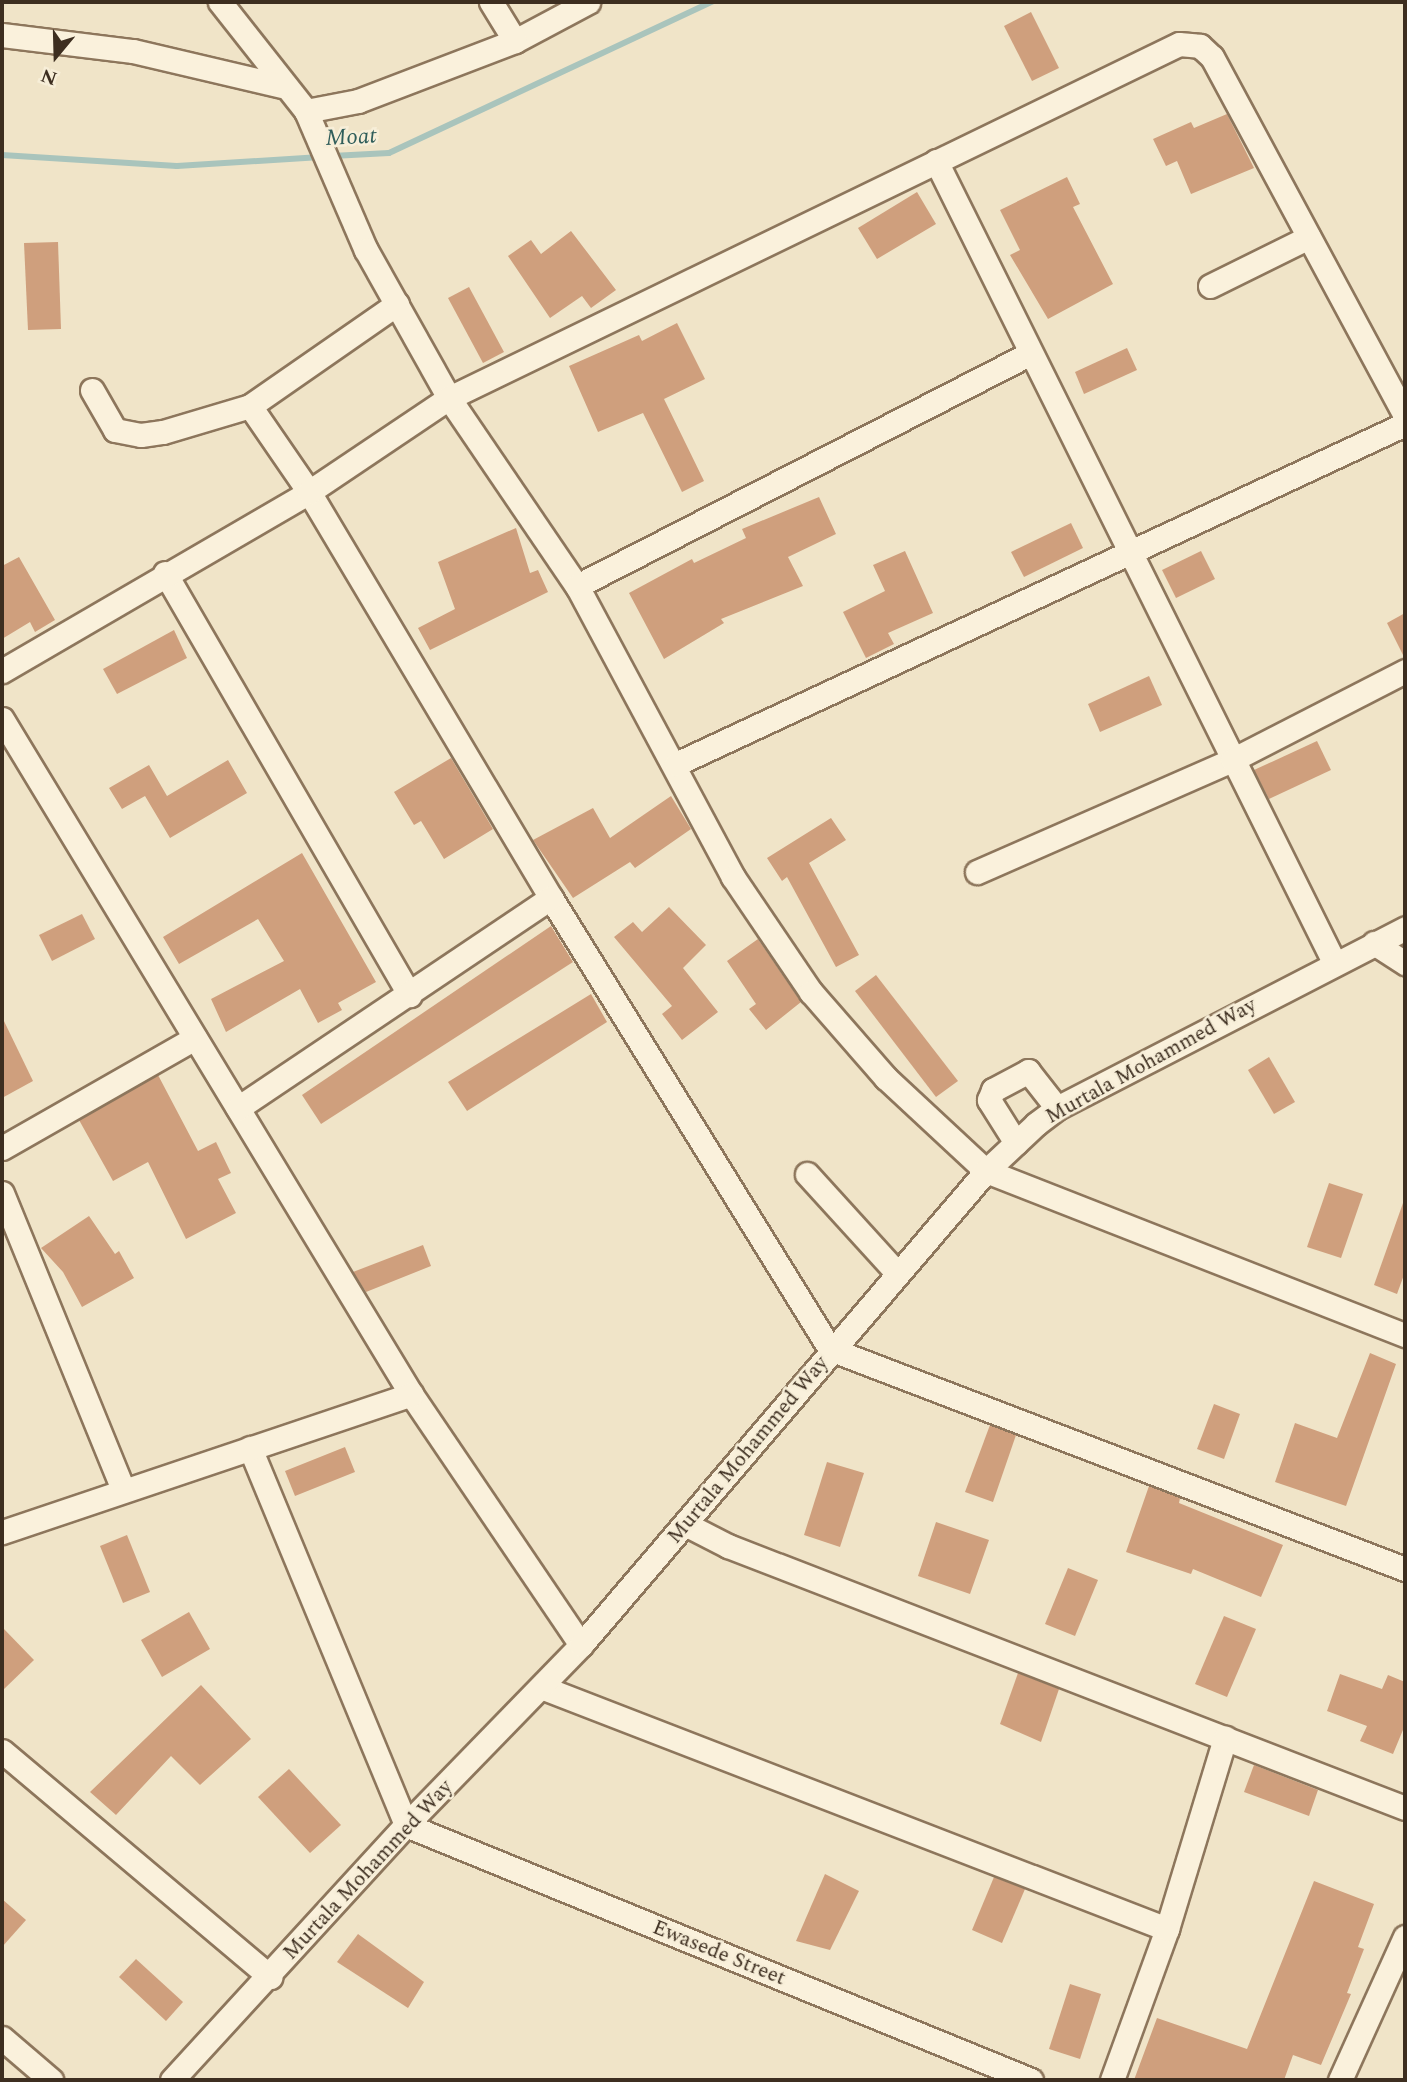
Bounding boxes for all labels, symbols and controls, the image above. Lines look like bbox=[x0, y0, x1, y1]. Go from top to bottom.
north arrow bbox=[21, 21, 91, 91]
text: N bbox=[37, 60, 61, 93]
water label: Moat bbox=[325, 123, 377, 153]
street label: Murtala Mohammed Way bbox=[1041, 993, 1261, 1129]
street label: Murtala Mohammed Way bbox=[662, 1351, 834, 1549]
street label: Murtala Mohammed Way bbox=[278, 1775, 458, 1965]
street label: Ewasede Street bbox=[649, 1915, 789, 1991]

